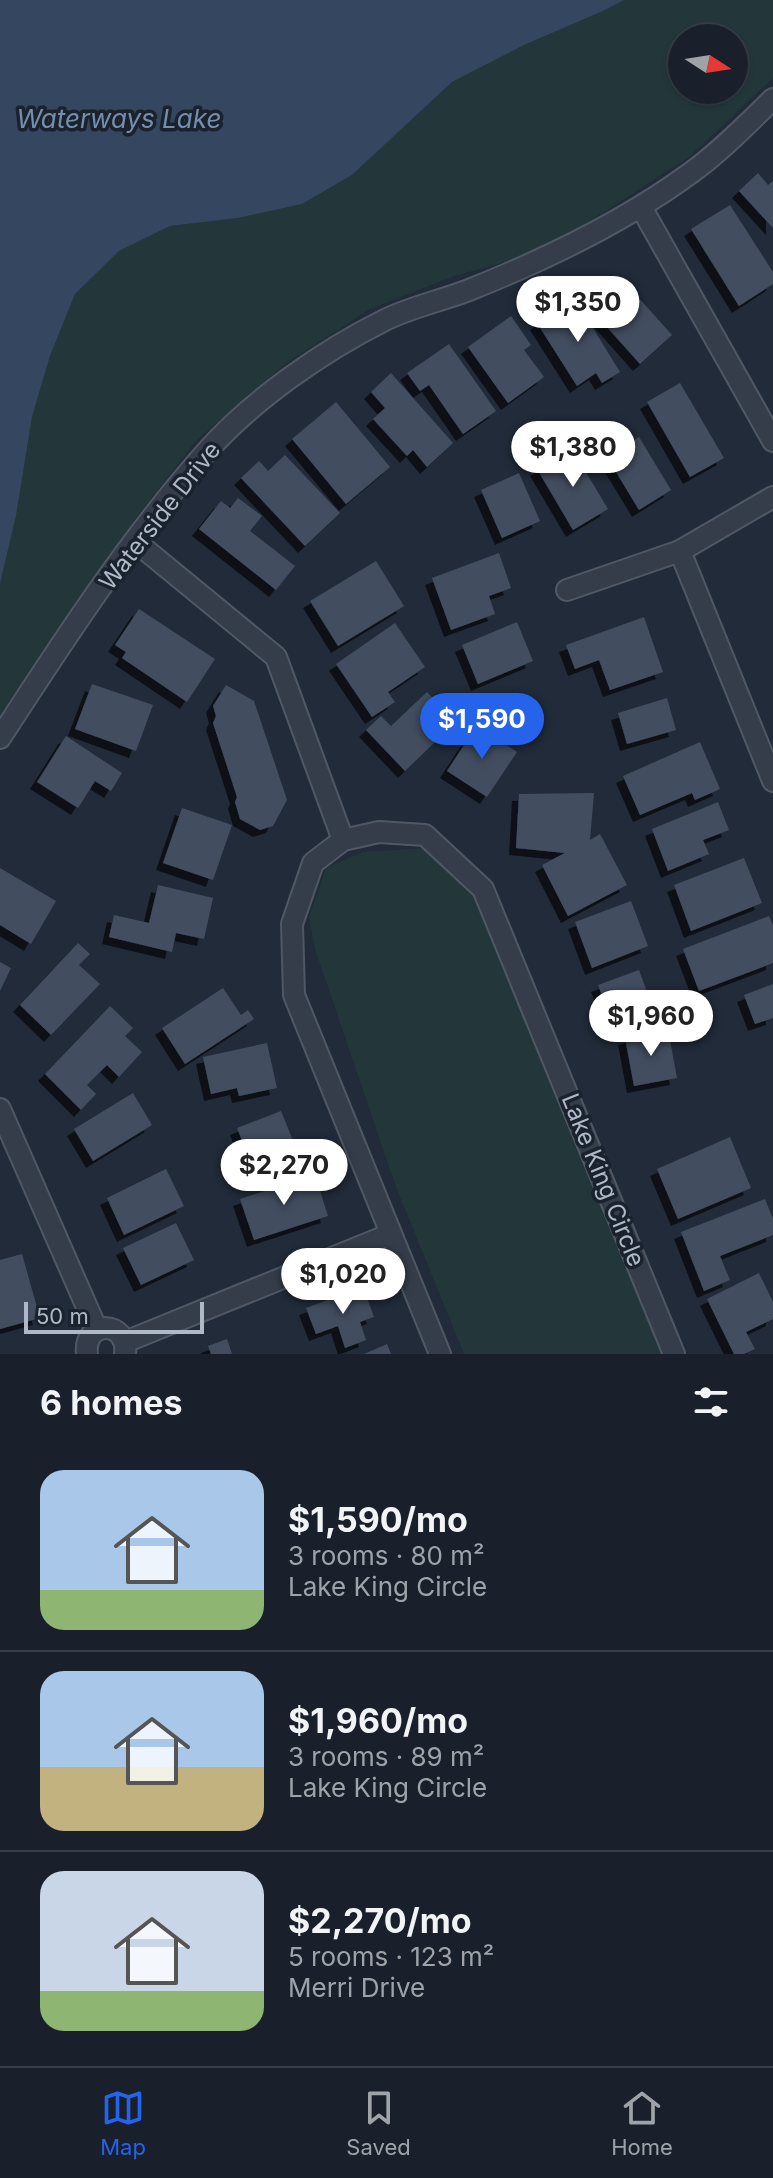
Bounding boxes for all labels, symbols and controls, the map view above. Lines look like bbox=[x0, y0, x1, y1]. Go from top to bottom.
north arrow bbox=[668, 24, 748, 104]
map controls bbox=[668, 24, 748, 104]
water label: Waterways Lake bbox=[17, 103, 221, 134]
pin: $1,350 bbox=[513, 276, 643, 344]
text: $1,350 bbox=[534, 286, 622, 317]
pin: $1,380 bbox=[508, 421, 638, 489]
text: $1,380 bbox=[529, 431, 617, 462]
street label: Waterside Drive bbox=[93, 436, 226, 596]
pin: $1,590 bbox=[417, 693, 547, 761]
text: $1,590 bbox=[438, 703, 526, 734]
pin: $1,960 bbox=[586, 990, 716, 1058]
text: $1,960 bbox=[607, 1000, 695, 1031]
street label: Lake King Circle bbox=[556, 1089, 651, 1270]
pin: $2,270 bbox=[219, 1139, 349, 1207]
text: $2,270 bbox=[239, 1149, 329, 1180]
pin: $1,020 bbox=[278, 1248, 408, 1316]
text: $1,020 bbox=[299, 1258, 387, 1289]
scale bar bbox=[24, 1298, 204, 1334]
text: 50 m bbox=[36, 1303, 89, 1329]
icon: filters bbox=[689, 1380, 733, 1424]
text: 6 homes bbox=[40, 1382, 182, 1423]
text: $1,590/mo bbox=[288, 1499, 468, 1540]
icon: home bbox=[104, 1502, 200, 1598]
text: 3 rooms · 80 m² bbox=[288, 1540, 485, 1571]
text: Lake King Circle bbox=[288, 1571, 487, 1602]
text: $1,960/mo bbox=[288, 1700, 468, 1741]
icon: home bbox=[104, 1703, 200, 1799]
text: 3 rooms · 89 m² bbox=[288, 1741, 484, 1772]
text: Lake King Circle bbox=[288, 1772, 487, 1803]
text: $2,270/mo bbox=[288, 1900, 472, 1941]
icon: home bbox=[104, 1903, 200, 1999]
text: 5 rooms · 123 m² bbox=[288, 1941, 494, 1972]
text: Merri Drive bbox=[288, 1972, 425, 2003]
tab: Map bbox=[100, 2086, 146, 2160]
tab: Saved bbox=[346, 2086, 411, 2160]
tab: Home bbox=[611, 2086, 673, 2160]

